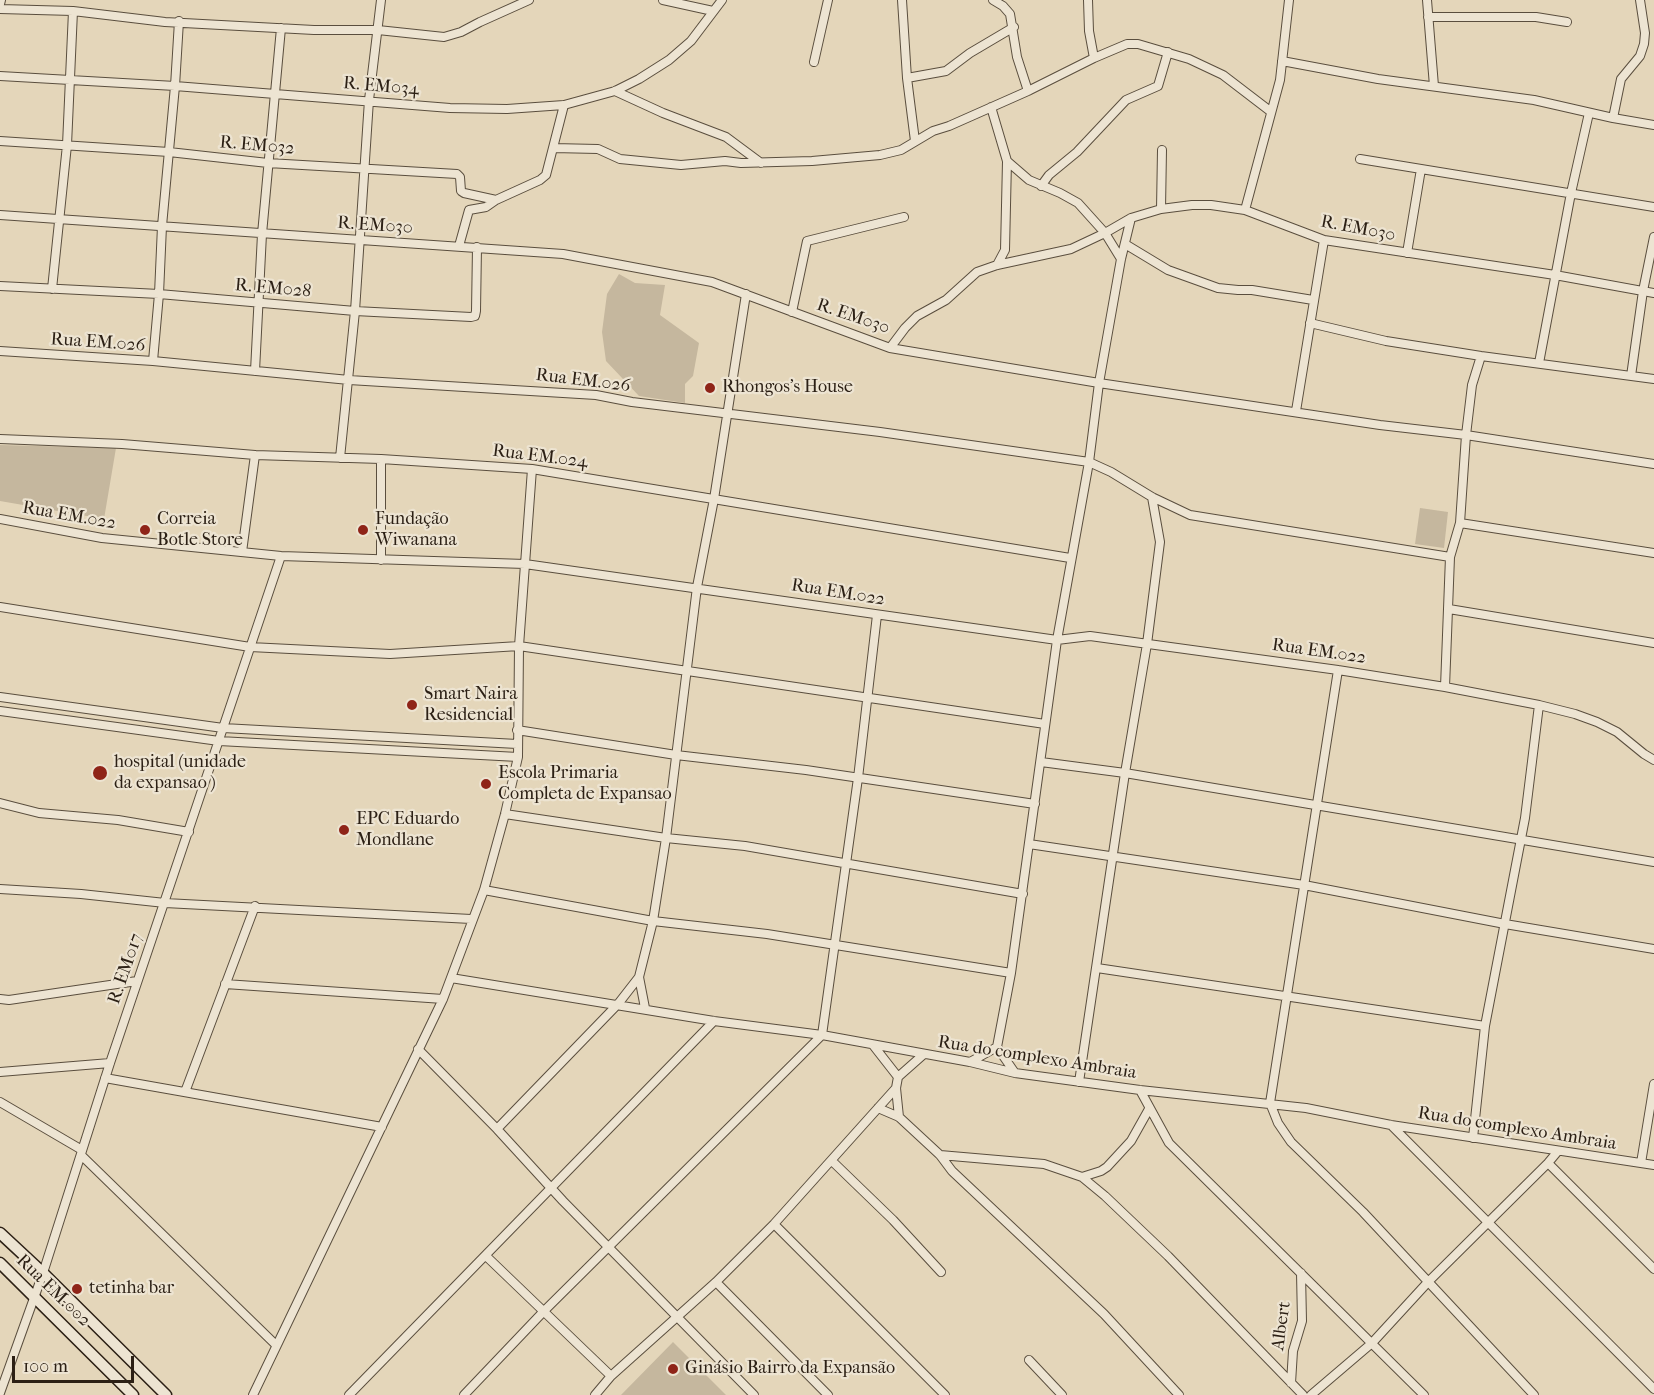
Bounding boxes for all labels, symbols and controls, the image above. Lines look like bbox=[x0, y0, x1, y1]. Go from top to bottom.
street label: R. EM034 bbox=[342, 73, 420, 101]
street label: R. EM032 bbox=[219, 132, 295, 160]
street label: R. EM030 bbox=[1319, 211, 1397, 247]
street label: R. EM030 bbox=[337, 213, 413, 239]
street label: R. EM028 bbox=[234, 275, 312, 303]
street label: R. EM030 bbox=[814, 294, 892, 340]
street label: Rua EM.026 bbox=[50, 329, 146, 357]
street label: Rua EM.026 bbox=[535, 364, 631, 398]
place label: Rhongos's House bbox=[722, 377, 853, 399]
marker: Rhongos's House bbox=[703, 381, 717, 395]
street label: Rua EM.024 bbox=[491, 440, 589, 474]
street label: Rua EM.022 bbox=[21, 497, 117, 535]
place label: Correia Botle Store bbox=[157, 509, 243, 552]
place label: Fundação Wiwanana bbox=[375, 509, 457, 552]
marker: Correia Botle Store bbox=[138, 523, 152, 537]
marker: Fundação Wiwanana bbox=[356, 523, 370, 537]
street label: Rua EM.022 bbox=[790, 575, 886, 611]
street label: Rua EM.022 bbox=[1271, 635, 1367, 669]
place label: Smart Naira Residencial bbox=[424, 684, 518, 726]
marker: Smart Naira Residencial bbox=[405, 698, 419, 712]
place label: hospital (unidade da expansao ) bbox=[114, 752, 246, 795]
place label: Escola Primaria Completa de Expansao bbox=[498, 763, 672, 806]
marker: hospital (unidade da expansao ) bbox=[91, 764, 109, 782]
marker: Escola Primaria Completa de Expansao bbox=[479, 777, 493, 791]
place label: EPC Eduardo Mondlane bbox=[356, 809, 459, 852]
marker: EPC Eduardo Mondlane bbox=[337, 823, 351, 837]
street label: R. EM017 bbox=[104, 931, 148, 1007]
street label: Rua do complexo Ambraia bbox=[936, 1032, 1138, 1084]
street label: Rua do complexo Ambraia bbox=[1416, 1103, 1618, 1155]
street label: Rua EM.002 bbox=[11, 1250, 95, 1332]
place label: tetinha bar bbox=[89, 1278, 174, 1300]
marker: tetinha bar bbox=[70, 1282, 84, 1296]
street label: Albert bbox=[1268, 1300, 1296, 1352]
scale bar bbox=[15, 1344, 136, 1382]
text: 100 m bbox=[23, 1356, 68, 1377]
place label: Ginásio Bairro da Expansão bbox=[685, 1358, 895, 1380]
marker: Ginásio Bairro da Expansão bbox=[666, 1362, 680, 1376]

